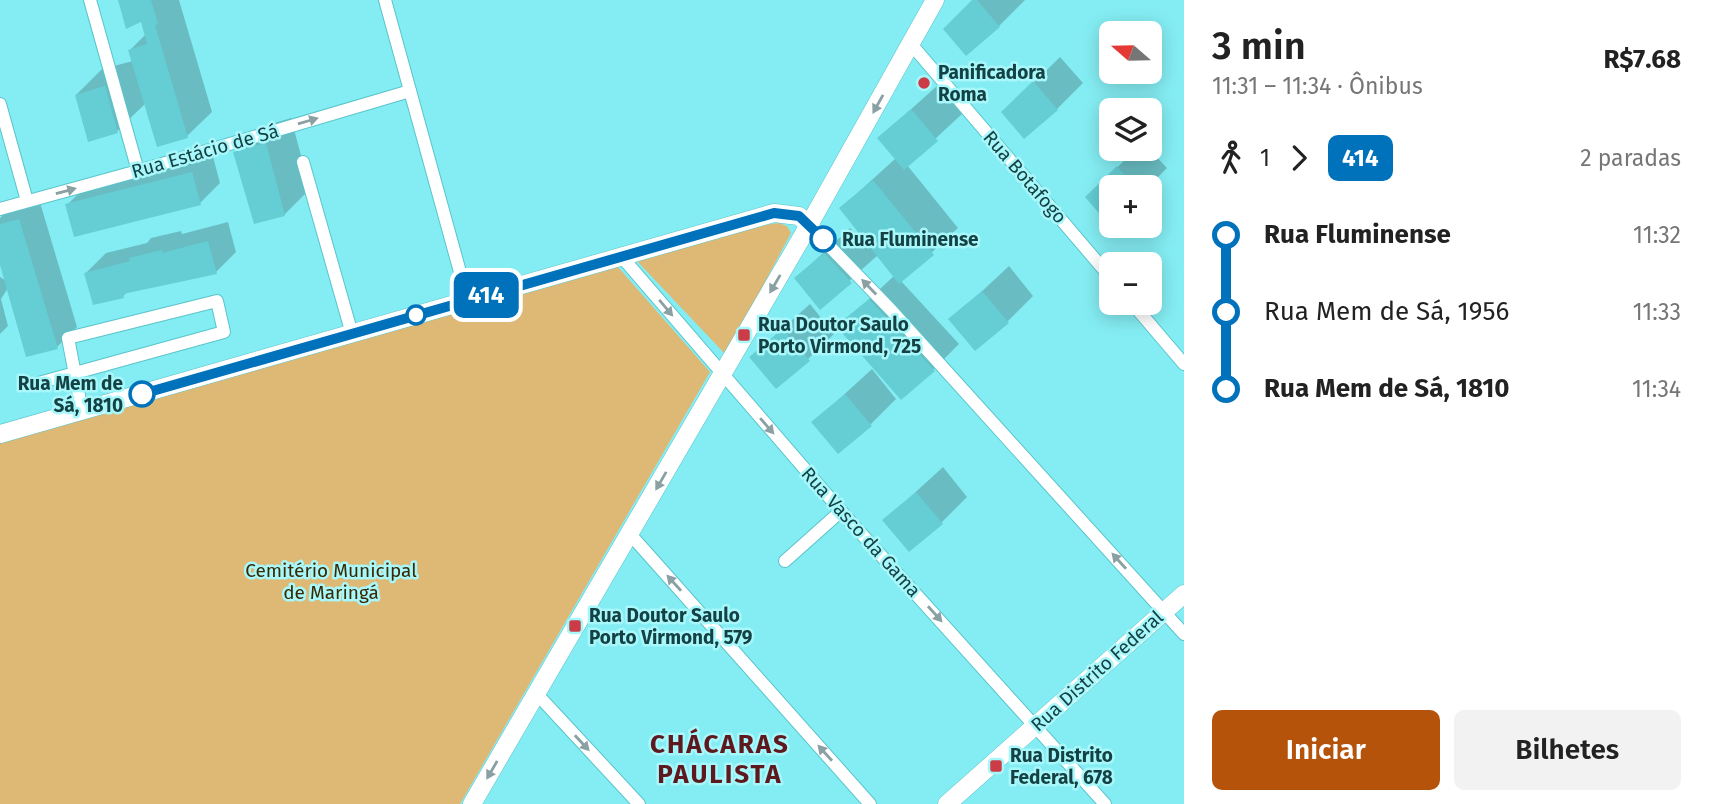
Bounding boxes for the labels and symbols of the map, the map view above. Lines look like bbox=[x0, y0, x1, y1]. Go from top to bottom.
north arrow bbox=[1099, 21, 1162, 84]
place label: Panificadora Roma bbox=[938, 61, 1046, 106]
marker: Panificadora Roma bbox=[916, 75, 932, 91]
one-way arrow bbox=[872, 94, 884, 113]
one-way arrow bbox=[298, 115, 319, 125]
street label: Rua Estácio de Sá bbox=[129, 119, 281, 183]
street label: Rua Botafogo bbox=[978, 126, 1072, 228]
one-way arrow bbox=[56, 185, 77, 195]
marker: Rua Fluminense bbox=[810, 226, 836, 252]
place label: Rua Fluminense bbox=[842, 228, 979, 251]
line badge: 414 bbox=[446, 272, 526, 318]
one-way arrow bbox=[769, 275, 781, 294]
one-way arrow bbox=[862, 279, 878, 296]
one-way arrow bbox=[658, 300, 673, 317]
unlabelled marker bbox=[406, 305, 426, 325]
place label: Rua Doutor Saulo Porto Virmond, 725 bbox=[758, 313, 921, 358]
marker: Rua Doutor Saulo Porto Virmond, 725 bbox=[736, 327, 752, 343]
place label: Rua Mem de Sá, 1810 bbox=[18, 372, 123, 417]
marker: Rua Mem de Sá, 1810 bbox=[129, 381, 155, 407]
one-way arrow bbox=[759, 417, 775, 435]
street label: Rua Vasco da Gama bbox=[796, 462, 926, 602]
one-way arrow bbox=[655, 471, 667, 490]
one-way arrow bbox=[1111, 553, 1127, 570]
park label: Cemitério Municipal de Maringá bbox=[245, 559, 417, 604]
one-way arrow bbox=[667, 574, 682, 591]
place label: Rua Doutor Saulo Porto Virmond, 579 bbox=[589, 604, 753, 649]
one-way arrow bbox=[927, 605, 943, 623]
street label: Rua Distrito Federal bbox=[1026, 605, 1168, 736]
marker: Rua Doutor Saulo Porto Virmond, 579 bbox=[567, 618, 583, 634]
district label: CHÁCARAS PAULISTA bbox=[650, 728, 790, 790]
one-way arrow bbox=[574, 734, 590, 751]
place label: Rua Distrito Federal, 678 bbox=[1010, 744, 1113, 789]
one-way arrow bbox=[817, 745, 833, 762]
marker: Rua Distrito Federal, 678 bbox=[988, 758, 1004, 774]
one-way arrow bbox=[485, 760, 498, 779]

